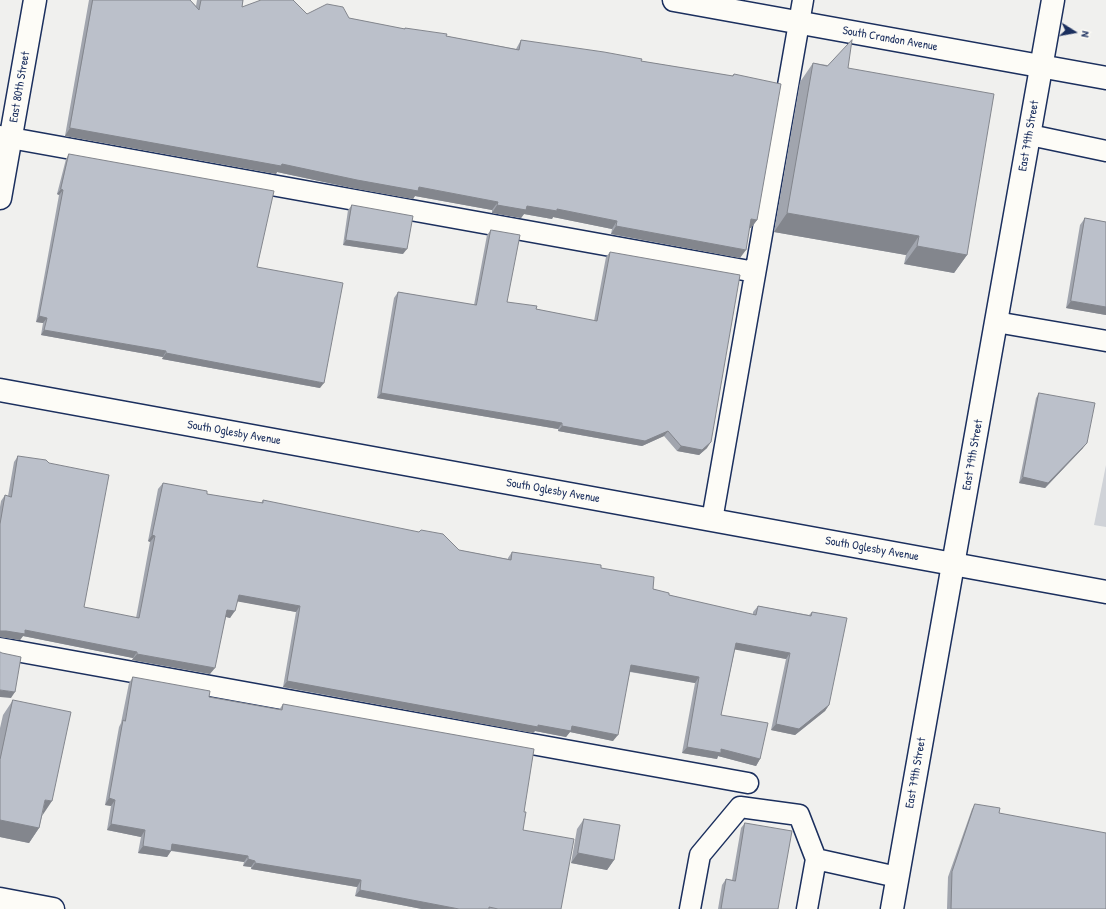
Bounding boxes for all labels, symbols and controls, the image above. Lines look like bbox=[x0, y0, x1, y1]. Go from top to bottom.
north arrow bbox=[1054, 12, 1094, 52]
street label: South Crandon Avenue bbox=[841, 24, 939, 54]
text: N bbox=[1078, 30, 1093, 38]
street label: East 80th Street bbox=[7, 50, 33, 124]
street label: East 79th Street bbox=[1016, 99, 1042, 173]
street label: South Oglesby Avenue bbox=[186, 418, 282, 448]
street label: East 79th Street bbox=[960, 418, 986, 492]
street label: South Oglesby Avenue bbox=[505, 476, 601, 506]
street label: South Oglesby Avenue bbox=[824, 534, 920, 564]
street label: East 79th Street bbox=[903, 736, 929, 810]

